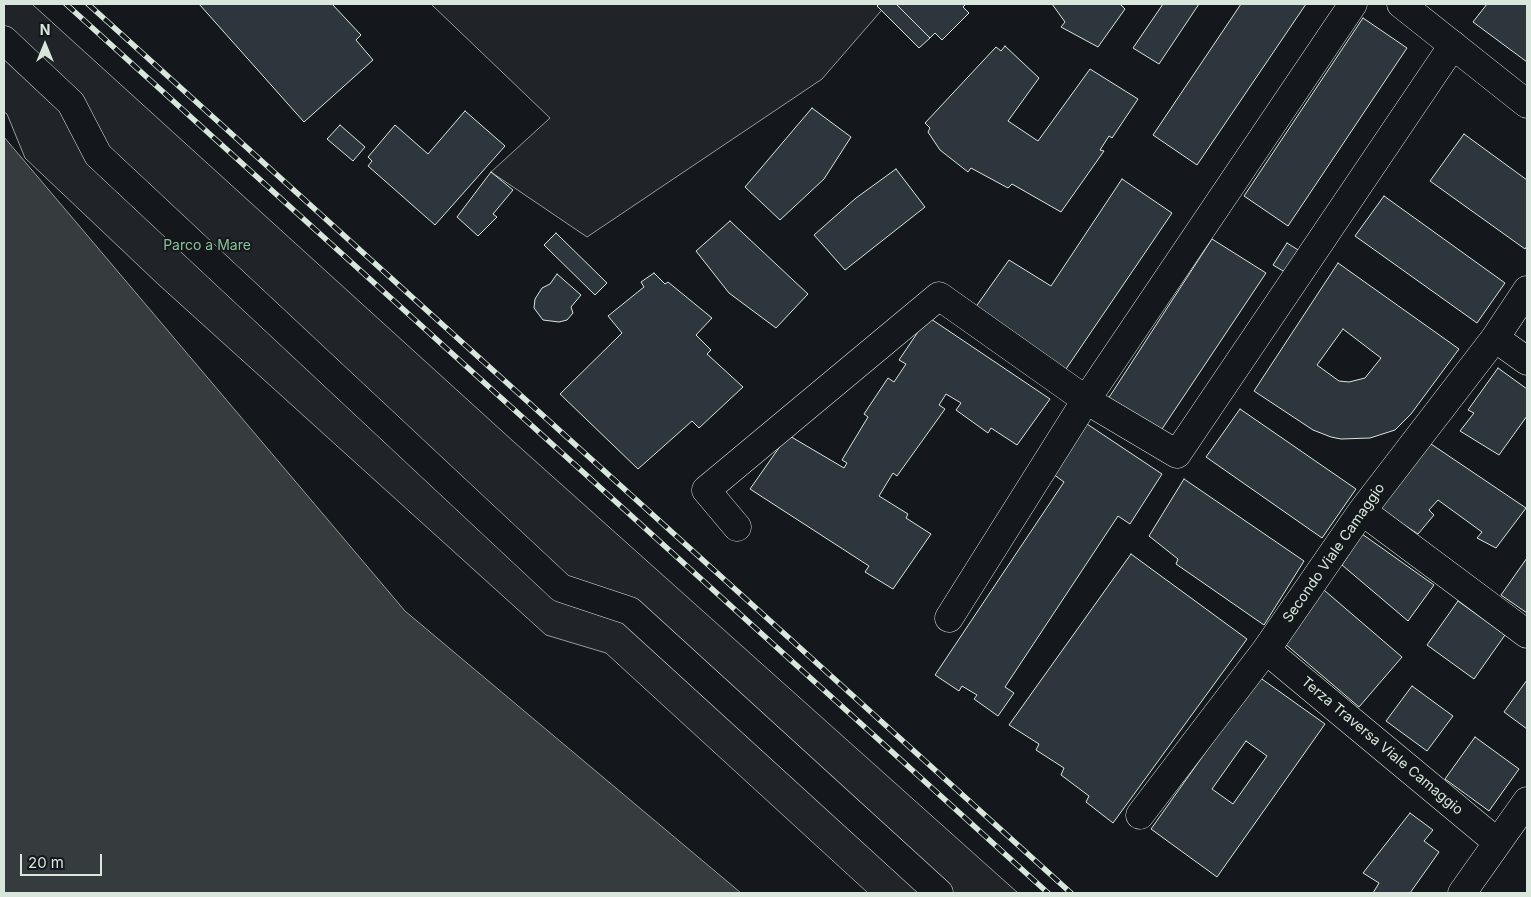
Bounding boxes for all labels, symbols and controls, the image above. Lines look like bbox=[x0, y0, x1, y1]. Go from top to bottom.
north arrow bbox=[20, 20, 70, 70]
text: N bbox=[40, 21, 50, 38]
park label: Parco a Mare bbox=[163, 238, 251, 254]
street label: Secondo Viale Camaggio bbox=[1279, 480, 1389, 626]
street label: Terza Traversa Viale Camaggio bbox=[1298, 673, 1466, 819]
scale bar bbox=[22, 844, 105, 876]
text: 20 m bbox=[28, 853, 64, 872]

